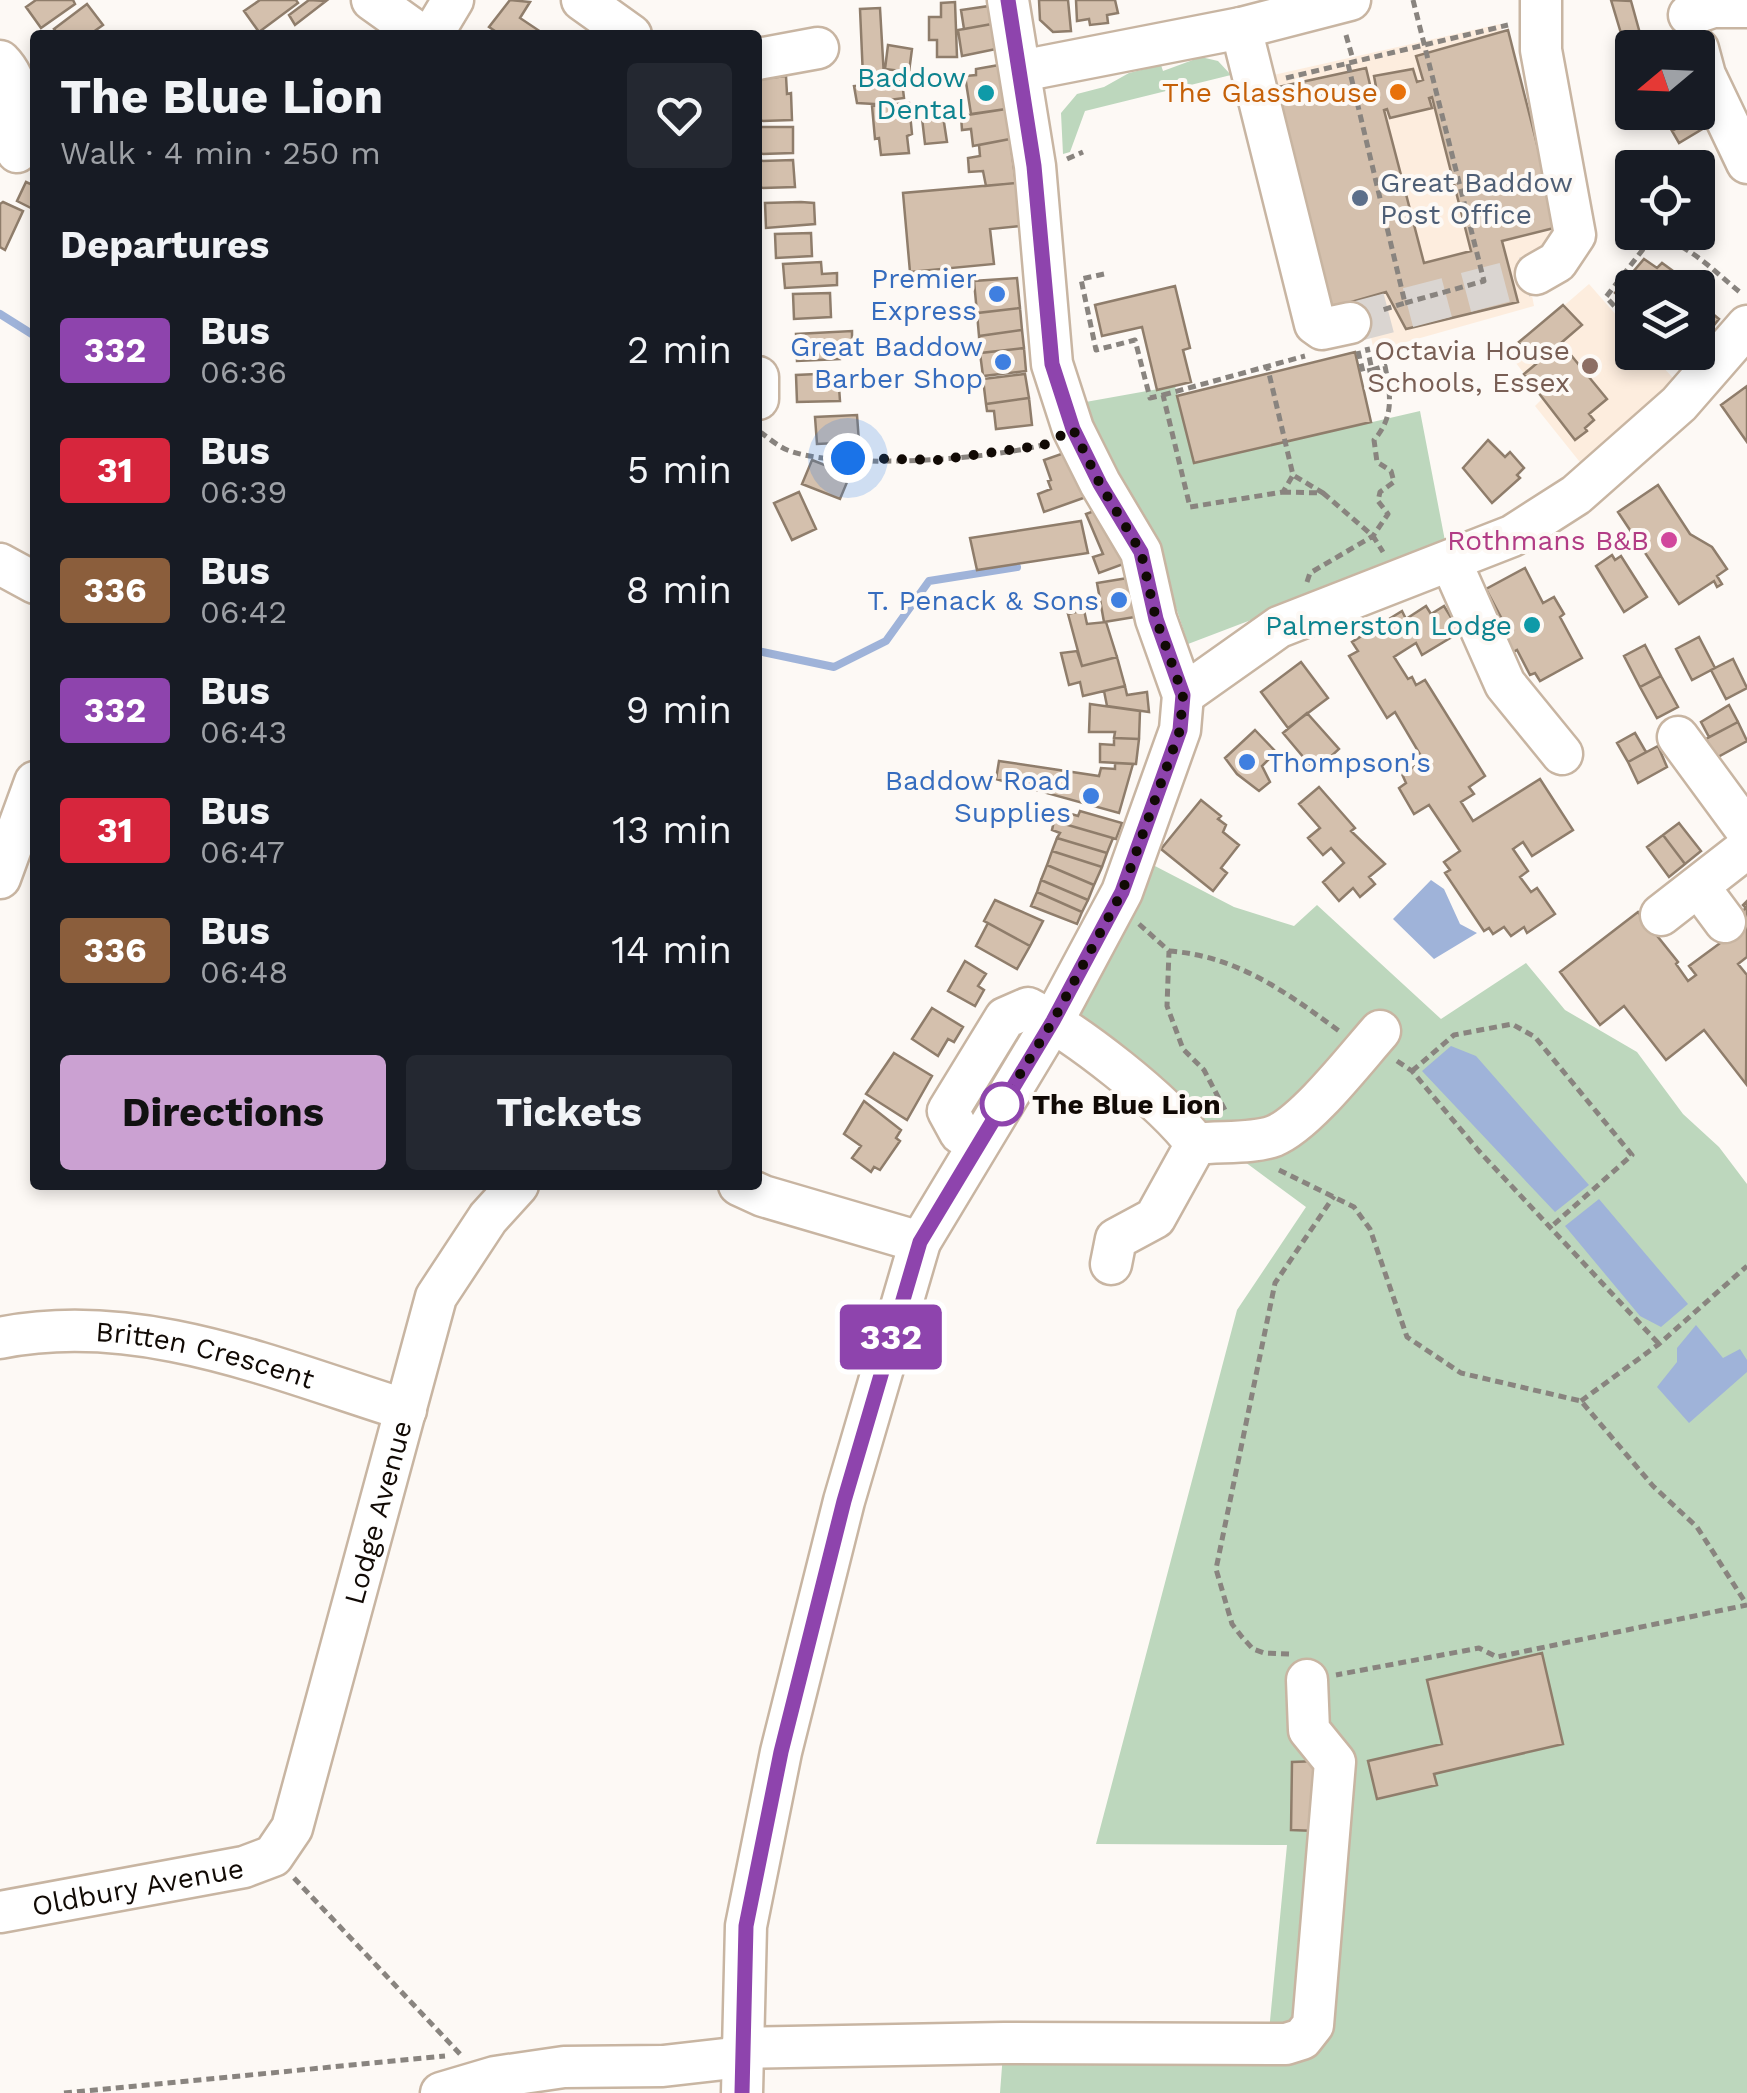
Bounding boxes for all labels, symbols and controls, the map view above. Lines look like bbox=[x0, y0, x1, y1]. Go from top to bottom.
north arrow bbox=[1615, 30, 1715, 130]
map controls bbox=[1615, 30, 1715, 370]
place label: Baddow Dental bbox=[857, 61, 966, 126]
button: heart bbox=[627, 63, 732, 168]
text: The Blue Lion bbox=[60, 68, 383, 125]
place label: The Glasshouse bbox=[1162, 76, 1378, 109]
marker: The Glasshouse bbox=[1387, 81, 1409, 103]
marker: Baddow Dental bbox=[975, 82, 997, 104]
text: Walk · 4 min · 250 m bbox=[60, 134, 381, 172]
button: locate bbox=[1615, 150, 1715, 250]
place label: Great Baddow Post Office bbox=[1380, 166, 1573, 231]
marker: Great Baddow Post Office bbox=[1349, 187, 1371, 209]
text: Departures bbox=[60, 223, 269, 267]
place label: Premier Express bbox=[870, 262, 977, 327]
button: layers bbox=[1615, 270, 1715, 370]
marker: Premier Express bbox=[986, 283, 1008, 305]
text: Bus bbox=[200, 309, 270, 353]
text: 2 min bbox=[627, 328, 732, 372]
text: 332 bbox=[84, 329, 146, 371]
place label: Great Baddow Barber Shop bbox=[790, 330, 983, 395]
place label: Octavia House Schools, Essex bbox=[1367, 334, 1570, 399]
marker: Great Baddow Barber Shop bbox=[992, 351, 1014, 373]
text: 06:36 bbox=[200, 353, 287, 391]
marker: Octavia House Schools, Essex bbox=[1579, 355, 1601, 377]
text: Bus bbox=[200, 429, 270, 473]
your location bbox=[823, 433, 873, 483]
text: 5 min bbox=[627, 448, 732, 492]
text: 31 bbox=[97, 449, 133, 491]
text: 06:39 bbox=[200, 473, 287, 511]
place label: Rothmans B&B bbox=[1447, 524, 1649, 557]
marker: Rothmans B&B bbox=[1658, 529, 1680, 551]
text: Bus bbox=[200, 549, 270, 593]
text: 8 min bbox=[626, 568, 732, 612]
text: 336 bbox=[83, 569, 147, 611]
place label: T. Penack & Sons bbox=[867, 584, 1099, 617]
marker: T. Penack & Sons bbox=[1108, 589, 1130, 611]
text: 06:42 bbox=[200, 593, 287, 631]
place label: Palmerston Lodge bbox=[1265, 609, 1512, 642]
marker: Palmerston Lodge bbox=[1521, 614, 1543, 636]
text: Bus bbox=[200, 669, 270, 713]
text: 9 min bbox=[626, 688, 732, 732]
text: 332 bbox=[84, 689, 146, 731]
text: 06:43 bbox=[200, 713, 287, 751]
place label: Thompson's bbox=[1267, 746, 1431, 779]
marker: Thompson's bbox=[1236, 751, 1258, 773]
place label: Baddow Road Supplies bbox=[885, 764, 1071, 829]
marker: Baddow Road Supplies bbox=[1080, 785, 1102, 807]
text: Bus bbox=[200, 789, 270, 833]
text: 13 min bbox=[612, 808, 732, 852]
text: 31 bbox=[97, 809, 133, 851]
text: 06:47 bbox=[200, 833, 285, 871]
text: Bus bbox=[200, 909, 270, 953]
text: 14 min bbox=[611, 928, 732, 972]
text: 336 bbox=[83, 929, 147, 971]
text: 06:48 bbox=[200, 953, 288, 991]
button: Directions bbox=[60, 1055, 386, 1170]
button: Tickets bbox=[406, 1055, 732, 1170]
marker: The Blue Lion bbox=[981, 1083, 1023, 1125]
place label: The Blue Lion bbox=[1032, 1088, 1221, 1121]
line badge: 332 bbox=[834, 1304, 948, 1370]
street label: Britten Crescent bbox=[95, 1315, 319, 1396]
text: 332 bbox=[860, 1316, 922, 1358]
street label: Lodge Avenue bbox=[337, 1417, 419, 1608]
street label: Oldbury Avenue bbox=[29, 1851, 246, 1923]

